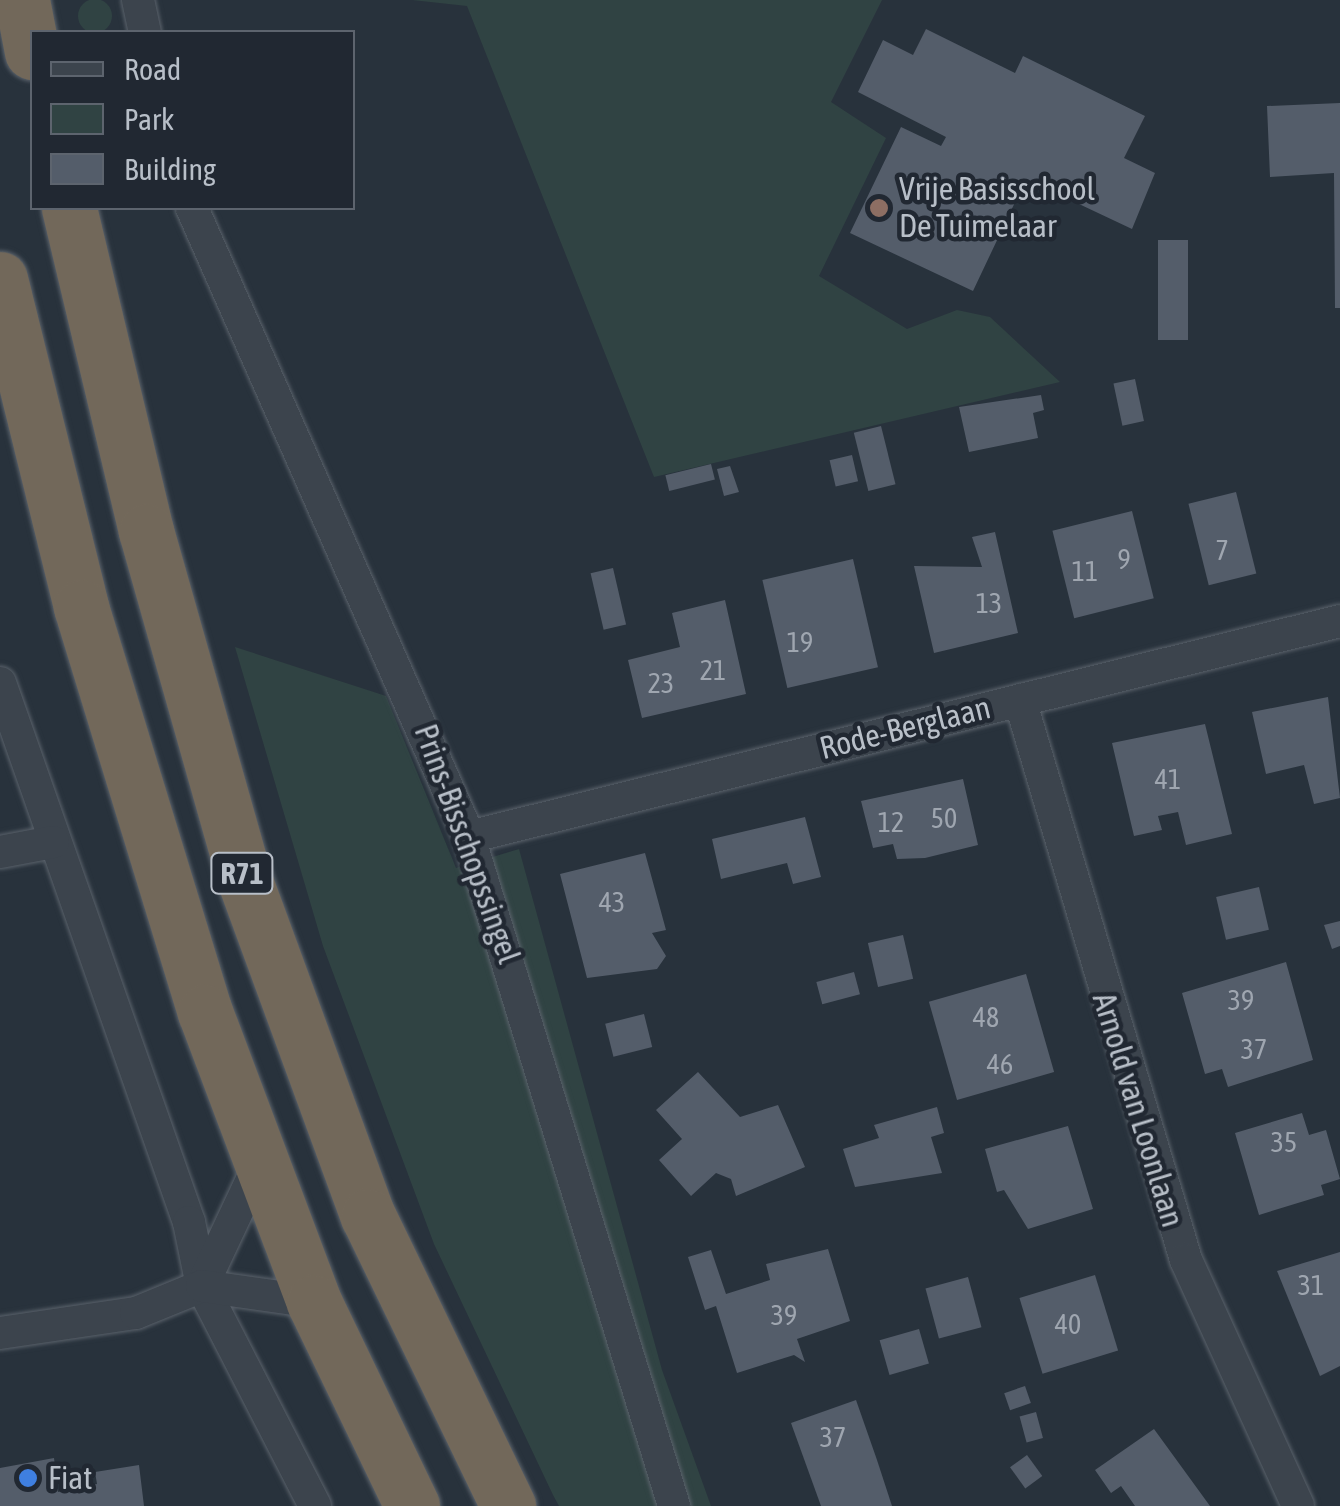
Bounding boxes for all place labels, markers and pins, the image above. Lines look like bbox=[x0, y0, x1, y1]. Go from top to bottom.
place label: Vrije Basisschool De Tuimelaar bbox=[899, 171, 1095, 246]
marker: Vrije Basisschool De Tuimelaar bbox=[868, 197, 890, 219]
place label: Fiat bbox=[48, 1459, 92, 1497]
marker: Fiat bbox=[17, 1467, 39, 1489]

